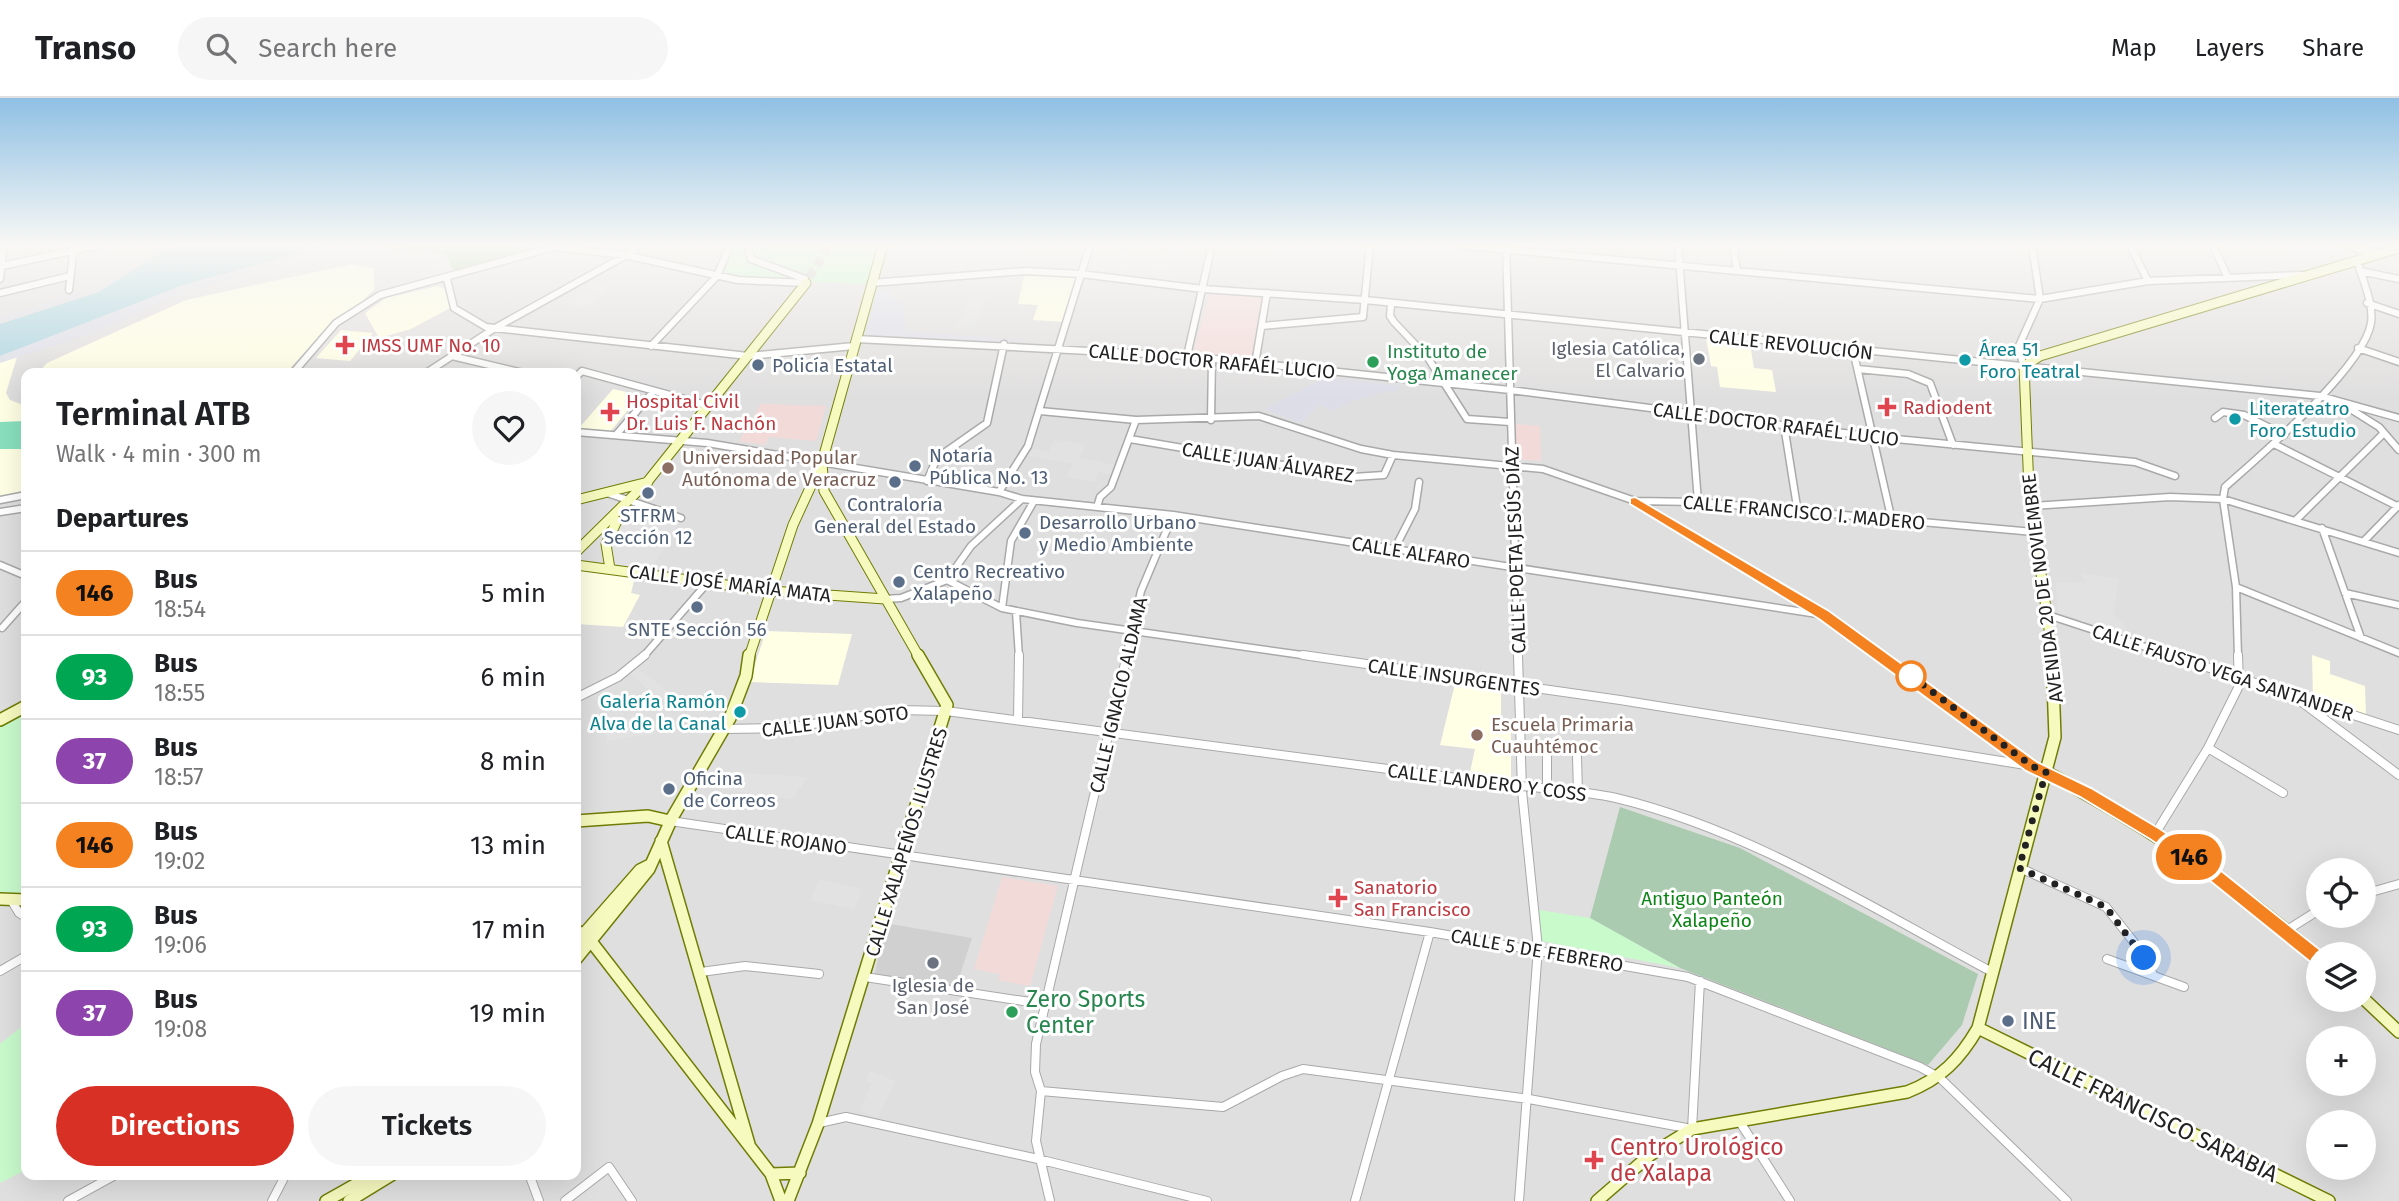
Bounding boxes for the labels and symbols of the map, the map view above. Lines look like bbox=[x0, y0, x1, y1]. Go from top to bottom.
street label: CALLE REVOLUCIÓN bbox=[1708, 324, 1874, 365]
place label: IMSS UMF No. 10 bbox=[361, 334, 501, 357]
marker: IMSS UMF No. 10 bbox=[335, 335, 355, 355]
place label: Iglesia Católica, El Calvario bbox=[1551, 337, 1685, 382]
place label: Área 51 Foro Teatral bbox=[1979, 338, 2081, 383]
street label: CALLE DOCTOR RAFAÉL LUCIO bbox=[1088, 339, 1336, 384]
place label: Instituto de Yoga Amanecer bbox=[1387, 340, 1518, 385]
marker: Iglesia Católica, El Calvario bbox=[1691, 351, 1707, 367]
marker: Área 51 Foro Teatral bbox=[1957, 352, 1973, 368]
place label: Policía Estatal bbox=[772, 354, 893, 377]
marker: Instituto de Yoga Amanecer bbox=[1365, 354, 1381, 370]
marker: Policía Estatal bbox=[750, 357, 766, 373]
place label: Hospital Civil Dr. Luis F. Nachón bbox=[626, 390, 776, 435]
place label: Radiodent bbox=[1903, 396, 1992, 419]
marker: Radiodent bbox=[1877, 397, 1897, 417]
place label: Literateatro Foro Estudio bbox=[2249, 397, 2356, 442]
street label: CALLE DOCTOR RAFAÉL LUCIO bbox=[1652, 398, 1900, 451]
marker: Hospital Civil Dr. Luis F. Nachón bbox=[600, 402, 620, 422]
marker: Literateatro Foro Estudio bbox=[2227, 411, 2243, 427]
street label: CALLE JUAN ÁLVAREZ bbox=[1180, 438, 1356, 487]
place label: Notaría Pública No. 13 bbox=[929, 444, 1048, 489]
place label: Universidad Popular Autónoma de Veracruz bbox=[682, 446, 875, 491]
street label: CALLE POETA JESÚS DÍAZ bbox=[1500, 446, 1531, 654]
marker: Notaría Pública No. 13 bbox=[907, 458, 923, 474]
marker: Universidad Popular Autónoma de Veracruz bbox=[660, 460, 676, 476]
street label: AVENIDA 20 DE NOVIEMBRE bbox=[2017, 472, 2068, 704]
marker: Contraloría General del Estado bbox=[887, 474, 903, 490]
marker: STFRM Sección 12 bbox=[640, 485, 656, 501]
street label: CALLE FRANCISCO I. MADERO bbox=[1682, 490, 1926, 535]
place label: Contraloría General del Estado bbox=[814, 493, 976, 538]
place label: STFRM Sección 12 bbox=[604, 504, 692, 549]
place label: Desarrollo Urbano y Medio Ambiente bbox=[1039, 511, 1197, 556]
marker: Desarrollo Urbano y Medio Ambiente bbox=[1017, 525, 1033, 541]
street label: CALLE ALFARO bbox=[1350, 532, 1472, 573]
street label: CALLE JOSÉ MARÍA MATA bbox=[628, 560, 832, 607]
place label: Centro Recreativo Xalapeño bbox=[913, 560, 1065, 605]
marker: Centro Recreativo Xalapeño bbox=[891, 574, 907, 590]
street label: CALLE IGNACIO ALDAMA bbox=[1085, 595, 1152, 795]
marker: SNTE Sección 56 bbox=[689, 599, 705, 615]
place label: SNTE Sección 56 bbox=[627, 618, 767, 641]
street label: CALLE FAUSTO VEGA SANTANDER bbox=[2089, 619, 2357, 726]
street label: CALLE INSURGENTES bbox=[1366, 654, 1542, 701]
unlabelled marker bbox=[1896, 661, 1926, 691]
place label: Galería Ramón Alva de la Canal bbox=[590, 690, 726, 735]
street label: CALLE JUAN SOTO bbox=[760, 701, 910, 742]
marker: Galería Ramón Alva de la Canal bbox=[732, 704, 748, 720]
place label: Escuela Primaria Cuauhtémoc bbox=[1491, 713, 1634, 758]
street label: CALLE XALAPEÑOS ILUSTRES bbox=[861, 725, 952, 960]
marker: Escuela Primaria Cuauhtémoc bbox=[1469, 727, 1485, 743]
street label: CALLE LANDERO Y COSS bbox=[1386, 759, 1588, 806]
place label: Oficina de Correos bbox=[683, 767, 776, 812]
marker: Oficina de Correos bbox=[661, 781, 677, 797]
street label: CALLE ROJANO bbox=[724, 820, 848, 859]
line badge: 146 bbox=[2149, 834, 2229, 880]
place label: Sanatorio San Francisco bbox=[1354, 876, 1471, 921]
park label: Antiguo Panteón Xalapeño bbox=[1641, 887, 1783, 932]
marker: Sanatorio San Francisco bbox=[1328, 888, 1348, 908]
street label: CALLE 5 DE FEBRERO bbox=[1449, 924, 1625, 977]
your location bbox=[2126, 940, 2161, 975]
marker: Iglesia de San José bbox=[925, 955, 941, 971]
place label: Iglesia de San José bbox=[892, 974, 974, 1019]
place label: Zero Sports Center bbox=[1026, 985, 1145, 1039]
marker: Zero Sports Center bbox=[1004, 1004, 1020, 1020]
place label: INE bbox=[2022, 1007, 2057, 1035]
marker: INE bbox=[2000, 1013, 2016, 1029]
street label: CALLE FRANCISCO SARABIA bbox=[2023, 1042, 2283, 1188]
place label: Centro Urológico de Xalapa bbox=[1610, 1133, 1784, 1187]
marker: Centro Urológico de Xalapa bbox=[1584, 1150, 1604, 1170]

